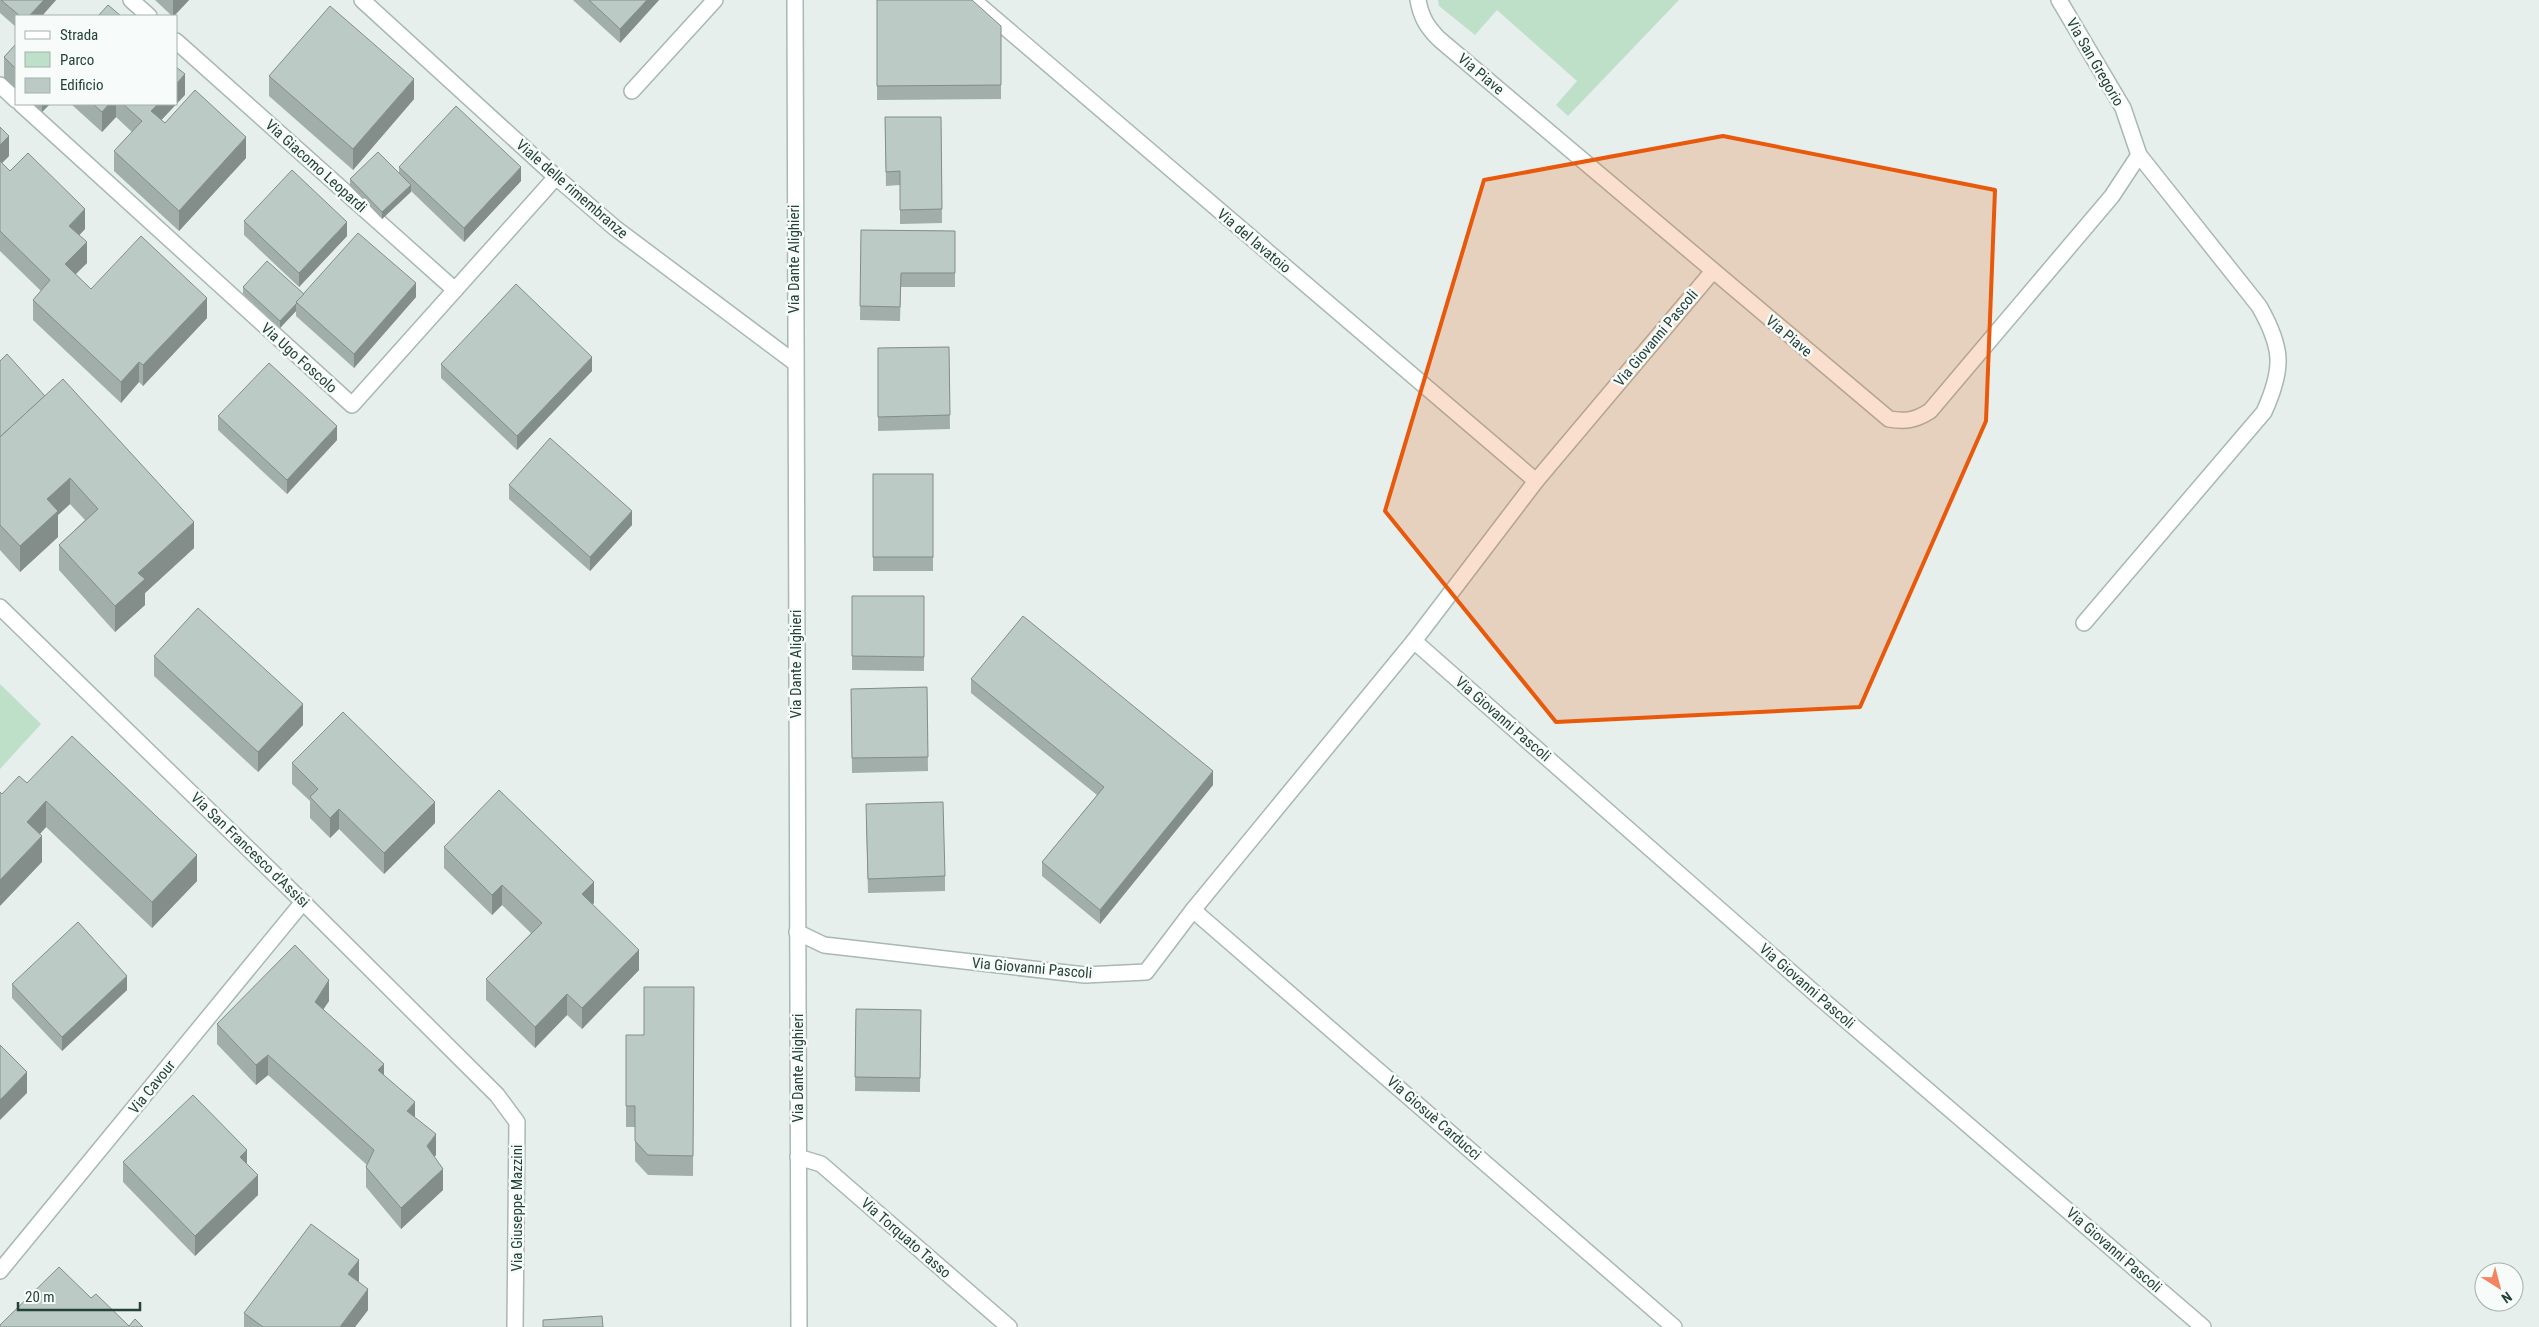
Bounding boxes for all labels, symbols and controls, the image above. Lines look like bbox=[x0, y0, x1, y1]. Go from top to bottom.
legend bbox=[15, 15, 178, 105]
street label: Via San Gregorio bbox=[2062, 15, 2128, 109]
text: Strada bbox=[60, 26, 98, 44]
street label: Via Piave bbox=[1454, 50, 1508, 98]
text: Parco bbox=[60, 51, 94, 69]
text: Edificio bbox=[60, 76, 103, 94]
street label: Via Giacomo Leopardi bbox=[262, 116, 370, 216]
street label: Viale delle rimembranze bbox=[512, 136, 632, 242]
street label: Via Dante Alighieri bbox=[785, 204, 803, 314]
street label: Via del lavatoio bbox=[1213, 205, 1295, 277]
street label: Via Giovanni Pascoli bbox=[1610, 286, 1702, 390]
street label: Via Piave bbox=[1762, 312, 1816, 360]
street label: Via Ugo Foscolo bbox=[257, 319, 341, 397]
street label: Via Dante Alighieri bbox=[787, 609, 805, 719]
street label: Via Giovanni Pascoli bbox=[1452, 673, 1554, 765]
street label: Via San Francesco d'Assisi bbox=[187, 789, 313, 911]
street label: Via Giovanni Pascoli bbox=[1756, 940, 1858, 1032]
street label: Via Giovanni Pascoli bbox=[971, 954, 1093, 982]
street label: Via Dante Alighieri bbox=[789, 1013, 807, 1123]
street label: Via Cavour bbox=[125, 1056, 179, 1117]
street label: Via Giosuè Carducci bbox=[1383, 1072, 1485, 1164]
street label: Via Giuseppe Mazzini bbox=[508, 1144, 526, 1272]
street label: Via Torquato Tasso bbox=[857, 1194, 955, 1282]
street label: Via Giovanni Pascoli bbox=[2063, 1204, 2165, 1296]
north arrow bbox=[2474, 1262, 2524, 1312]
scale bar bbox=[18, 1280, 140, 1312]
text: 20 m bbox=[25, 1288, 55, 1306]
text: N bbox=[2498, 1289, 2515, 1307]

